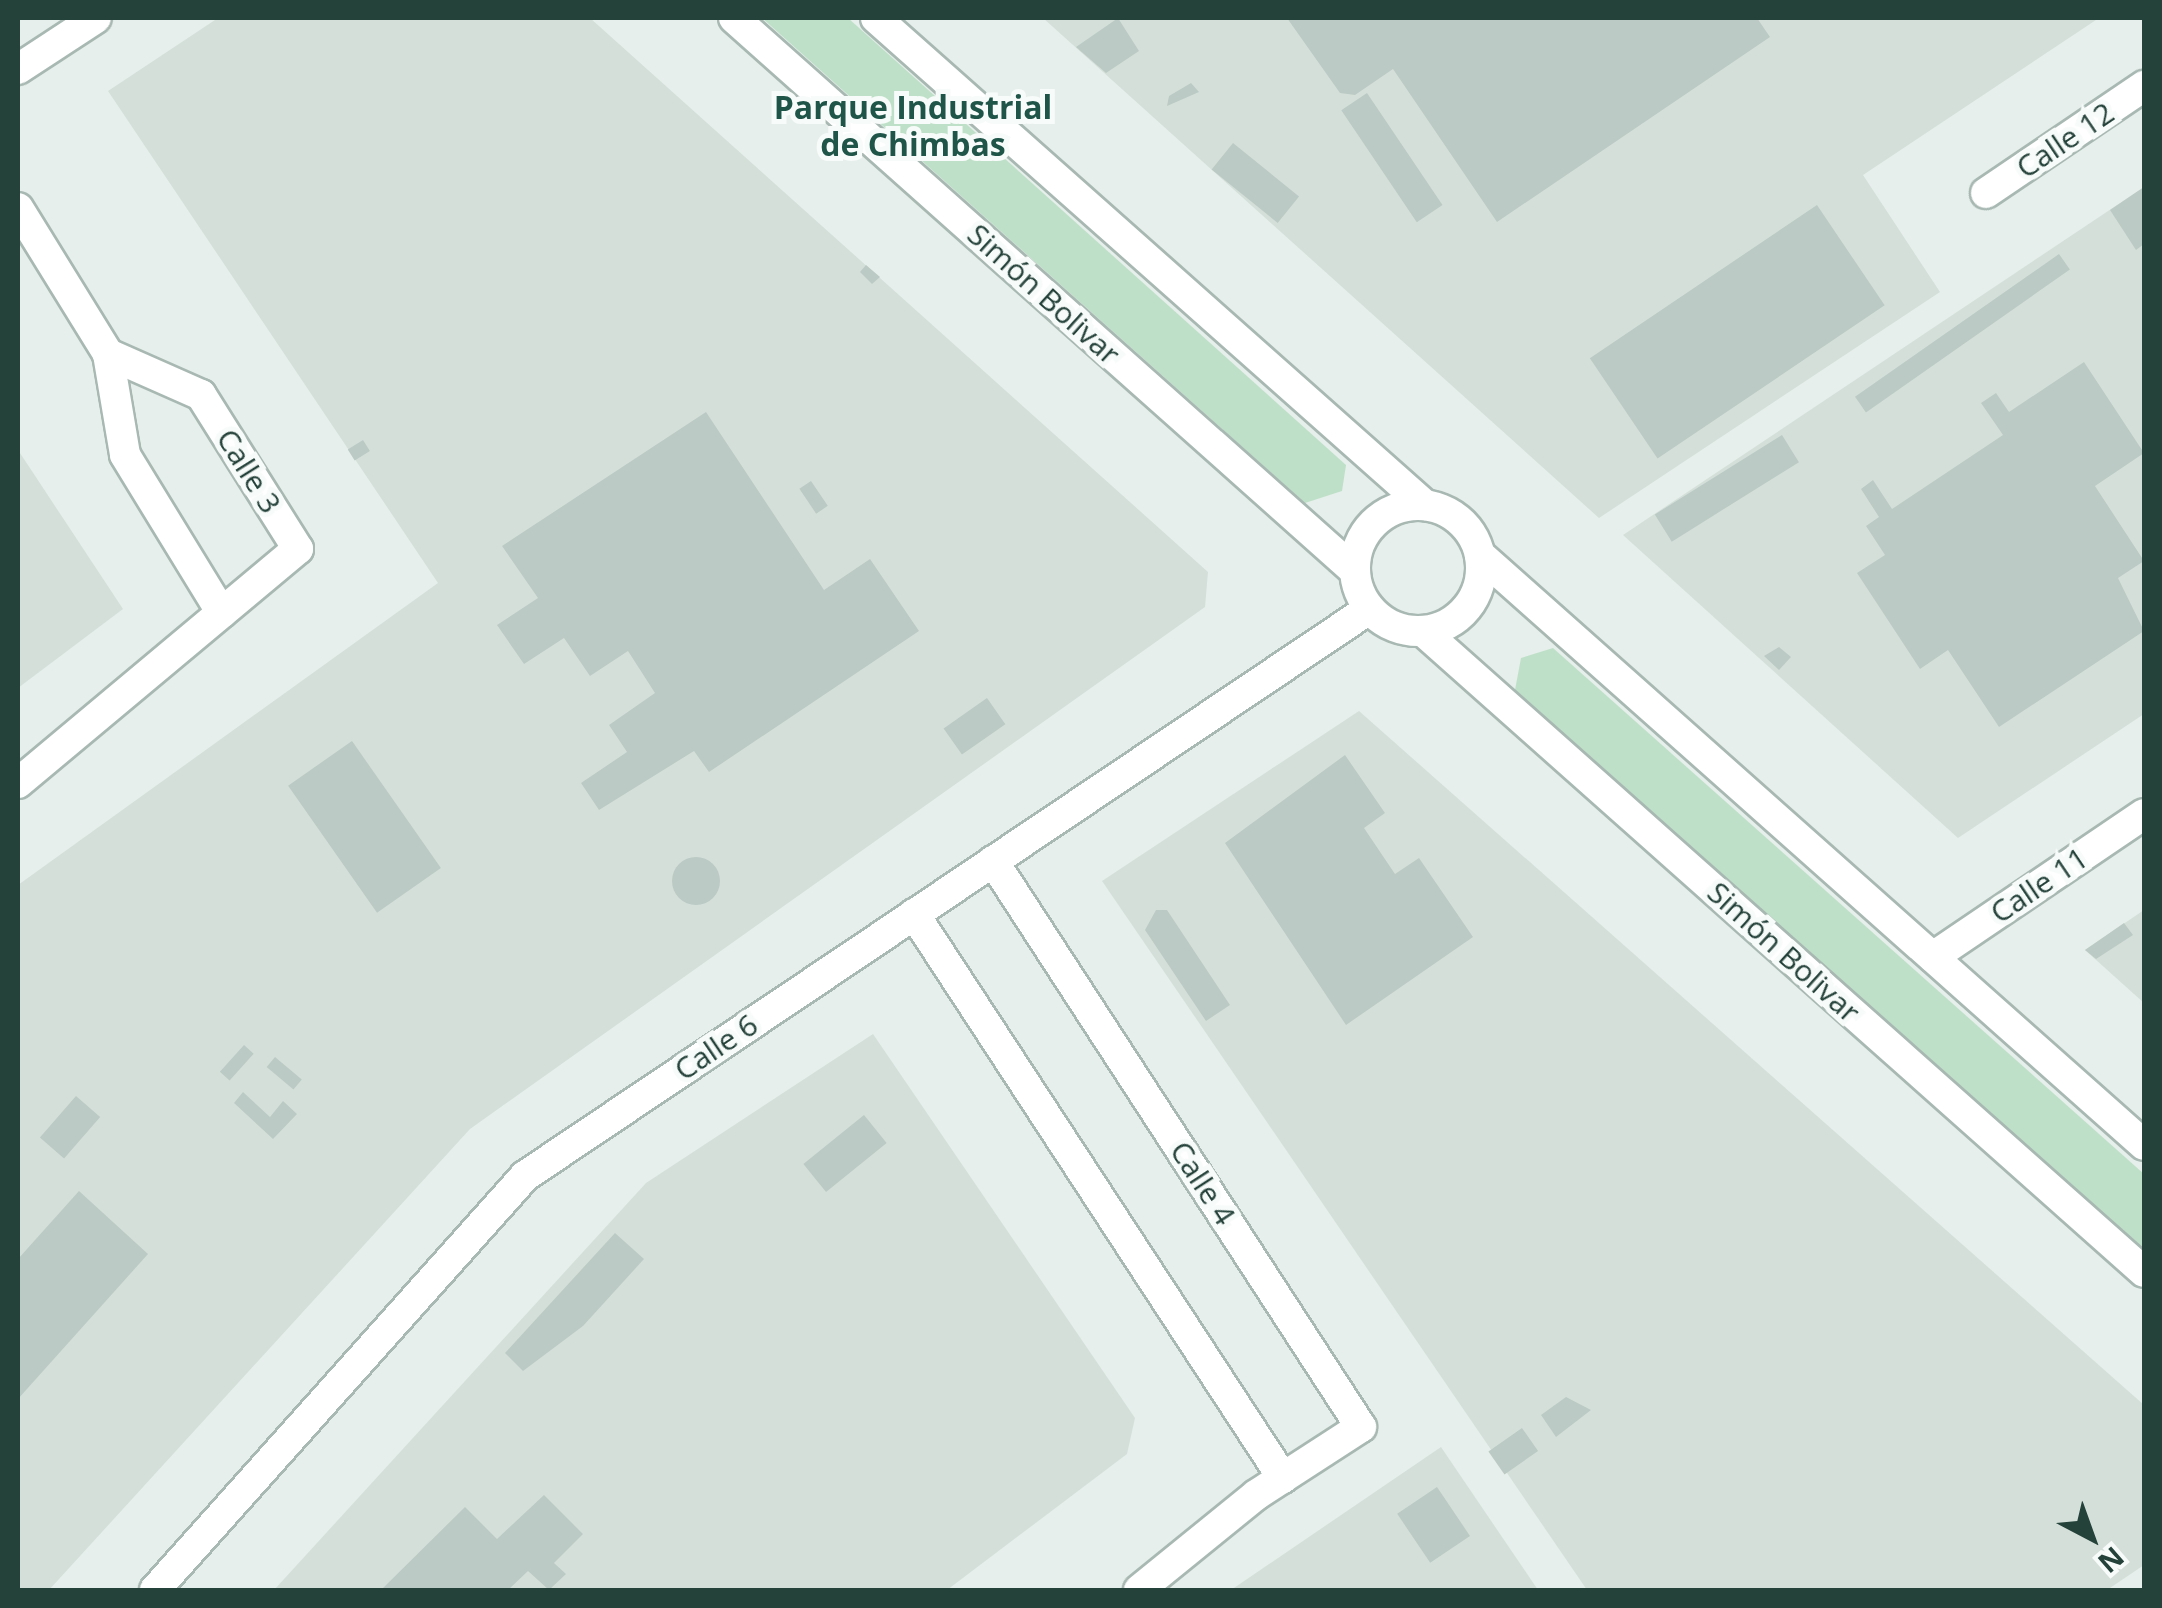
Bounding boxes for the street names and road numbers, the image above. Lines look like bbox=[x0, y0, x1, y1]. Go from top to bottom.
street label: Calle 12 bbox=[2009, 94, 2121, 186]
street label: Simón Bolivar bbox=[960, 216, 1128, 372]
street label: Calle 3 bbox=[209, 422, 289, 520]
street label: Calle 11 bbox=[1983, 839, 2095, 931]
street label: Simón Bolivar bbox=[1700, 874, 1868, 1030]
street label: Calle 6 bbox=[668, 1006, 764, 1088]
street label: Calle 4 bbox=[1163, 1134, 1243, 1232]

